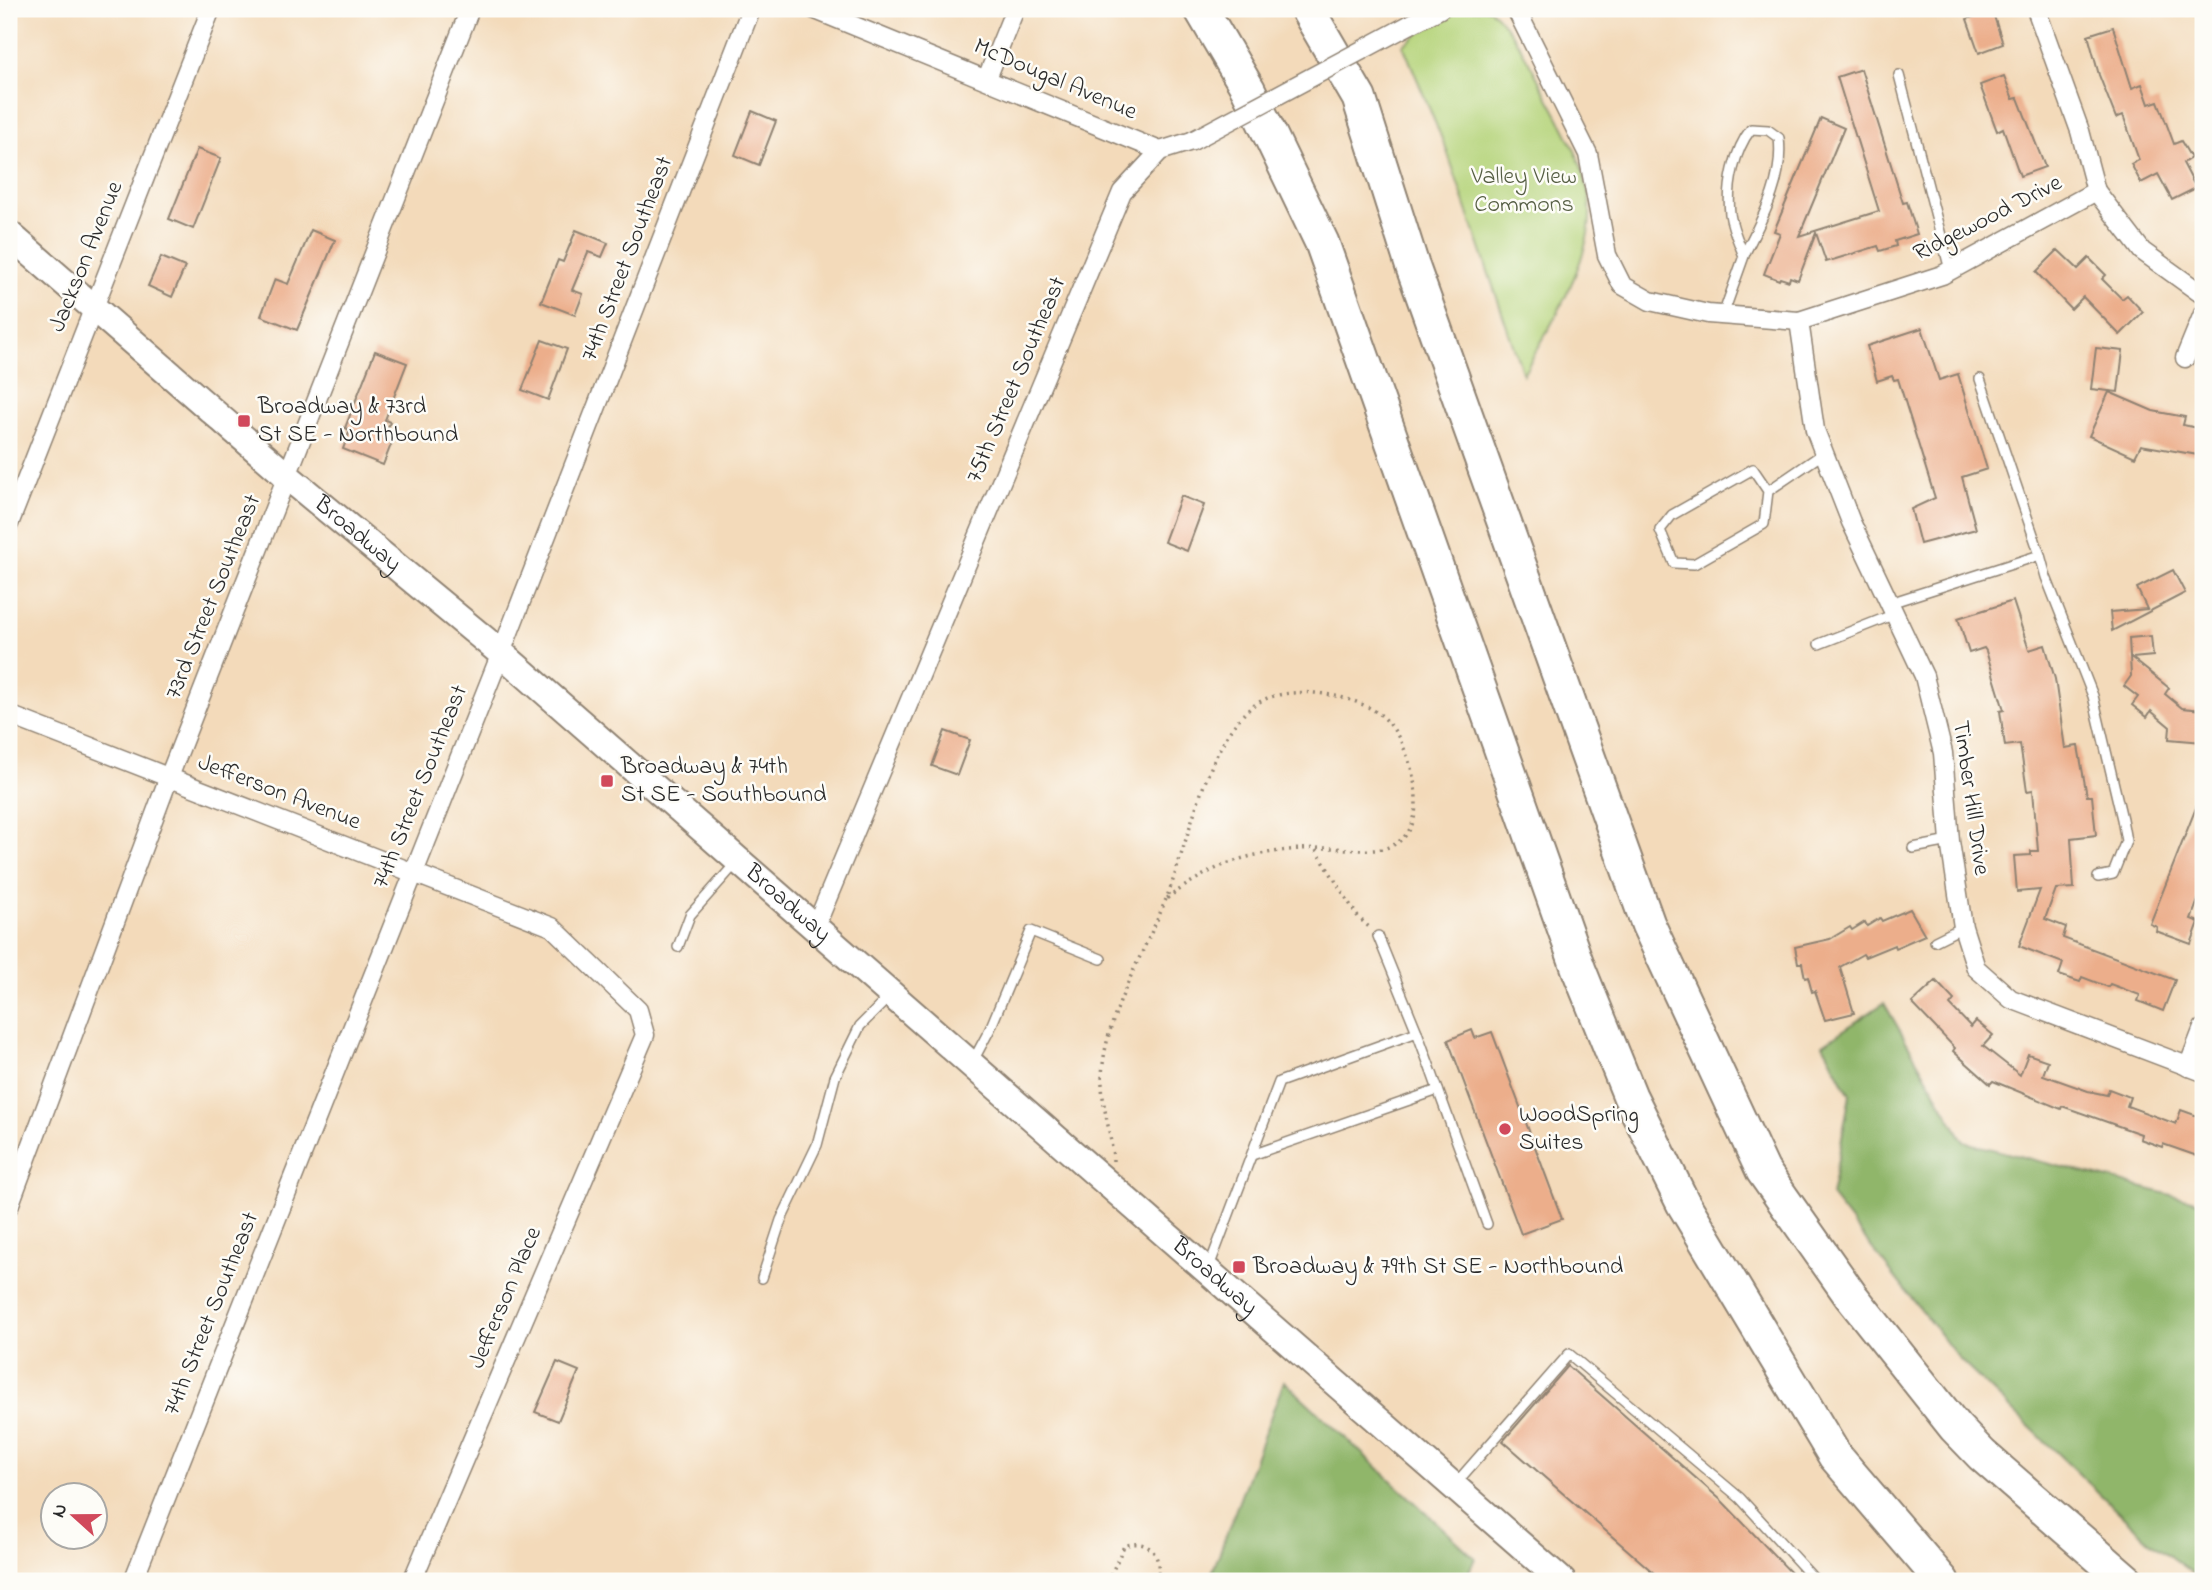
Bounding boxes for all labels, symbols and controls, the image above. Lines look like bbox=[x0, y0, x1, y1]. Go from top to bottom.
street label: McDougal Avenue bbox=[968, 30, 1142, 130]
street label: 74th Street Southeast bbox=[573, 152, 683, 366]
park label: Valley View Commons bbox=[1470, 160, 1577, 223]
street label: Ridgewood Drive bbox=[1908, 166, 2069, 272]
street label: Jackson Avenue bbox=[41, 176, 133, 338]
street label: 75th Street Southeast bbox=[958, 272, 1076, 488]
place label: Broadway & 73rd St SE - Northbound bbox=[257, 390, 459, 453]
marker: Broadway & 73rd St SE - Northbound bbox=[236, 413, 252, 429]
street label: Broadway bbox=[305, 487, 409, 582]
street label: 73rd Street Southeast bbox=[157, 489, 271, 705]
street label: 74th Street Southeast bbox=[364, 680, 478, 894]
street label: Timber Hill Drive bbox=[1942, 718, 1998, 878]
street label: Jefferson Avenue bbox=[192, 746, 366, 840]
place label: Broadway & 74th St SE - Southbound bbox=[620, 750, 827, 813]
marker: Broadway & 74th St SE - Southbound bbox=[599, 773, 615, 789]
street label: Broadway bbox=[736, 855, 838, 952]
place label: WoodSpring Suites bbox=[1519, 1098, 1639, 1161]
marker: WoodSpring Suites bbox=[1497, 1121, 1513, 1137]
street label: 74th Street Southeast bbox=[155, 1207, 269, 1421]
street label: Jefferson Place bbox=[460, 1221, 552, 1374]
street label: Broadway bbox=[1163, 1229, 1265, 1325]
place label: Broadway & 79th St SE - Northbound bbox=[1252, 1250, 1624, 1286]
marker: Broadway & 79th St SE - Northbound bbox=[1231, 1259, 1247, 1275]
north arrow bbox=[38, 1482, 108, 1552]
text: N bbox=[46, 1500, 75, 1522]

